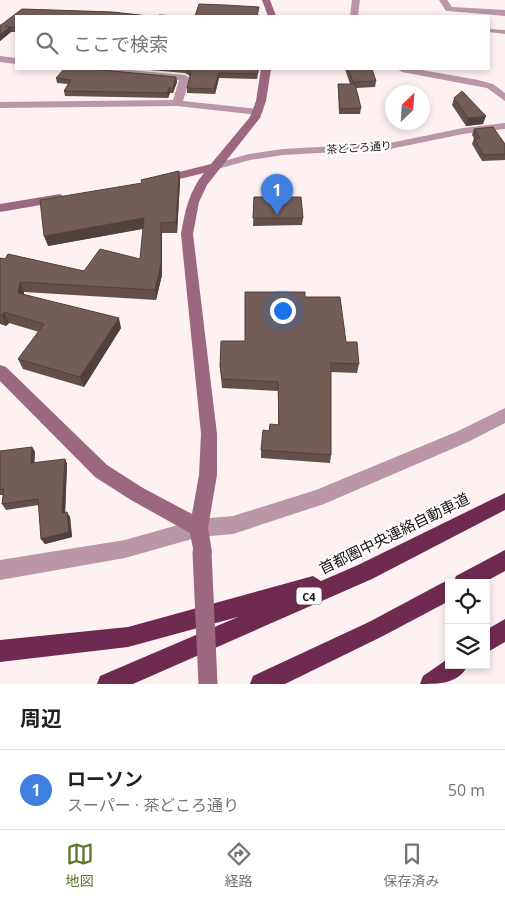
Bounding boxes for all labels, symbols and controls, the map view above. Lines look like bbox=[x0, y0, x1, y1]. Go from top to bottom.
search box bbox=[15, 15, 490, 70]
icon: search bbox=[33, 29, 61, 57]
text: ここで検索 bbox=[73, 31, 168, 57]
north arrow bbox=[385, 85, 430, 130]
street label: 茶どころ通り bbox=[326, 137, 392, 157]
pin: 1 bbox=[261, 174, 293, 215]
your location bbox=[270, 298, 296, 324]
street label: 首都圏中央連絡自動車道 bbox=[315, 488, 473, 578]
map controls bbox=[445, 579, 490, 669]
button: locate bbox=[445, 579, 490, 624]
road number: C4 bbox=[296, 588, 322, 604]
button: layers bbox=[445, 624, 490, 669]
text: 周辺 bbox=[20, 704, 62, 732]
text: ローソン bbox=[67, 766, 143, 792]
text: 1 bbox=[31, 779, 41, 801]
text: 50 m bbox=[448, 779, 485, 801]
text: スーパー · 茶どころ通り bbox=[67, 794, 239, 816]
tab: 地図 bbox=[66, 840, 94, 890]
tab: 経路 bbox=[225, 840, 253, 890]
tab: 保存済み bbox=[384, 840, 440, 890]

